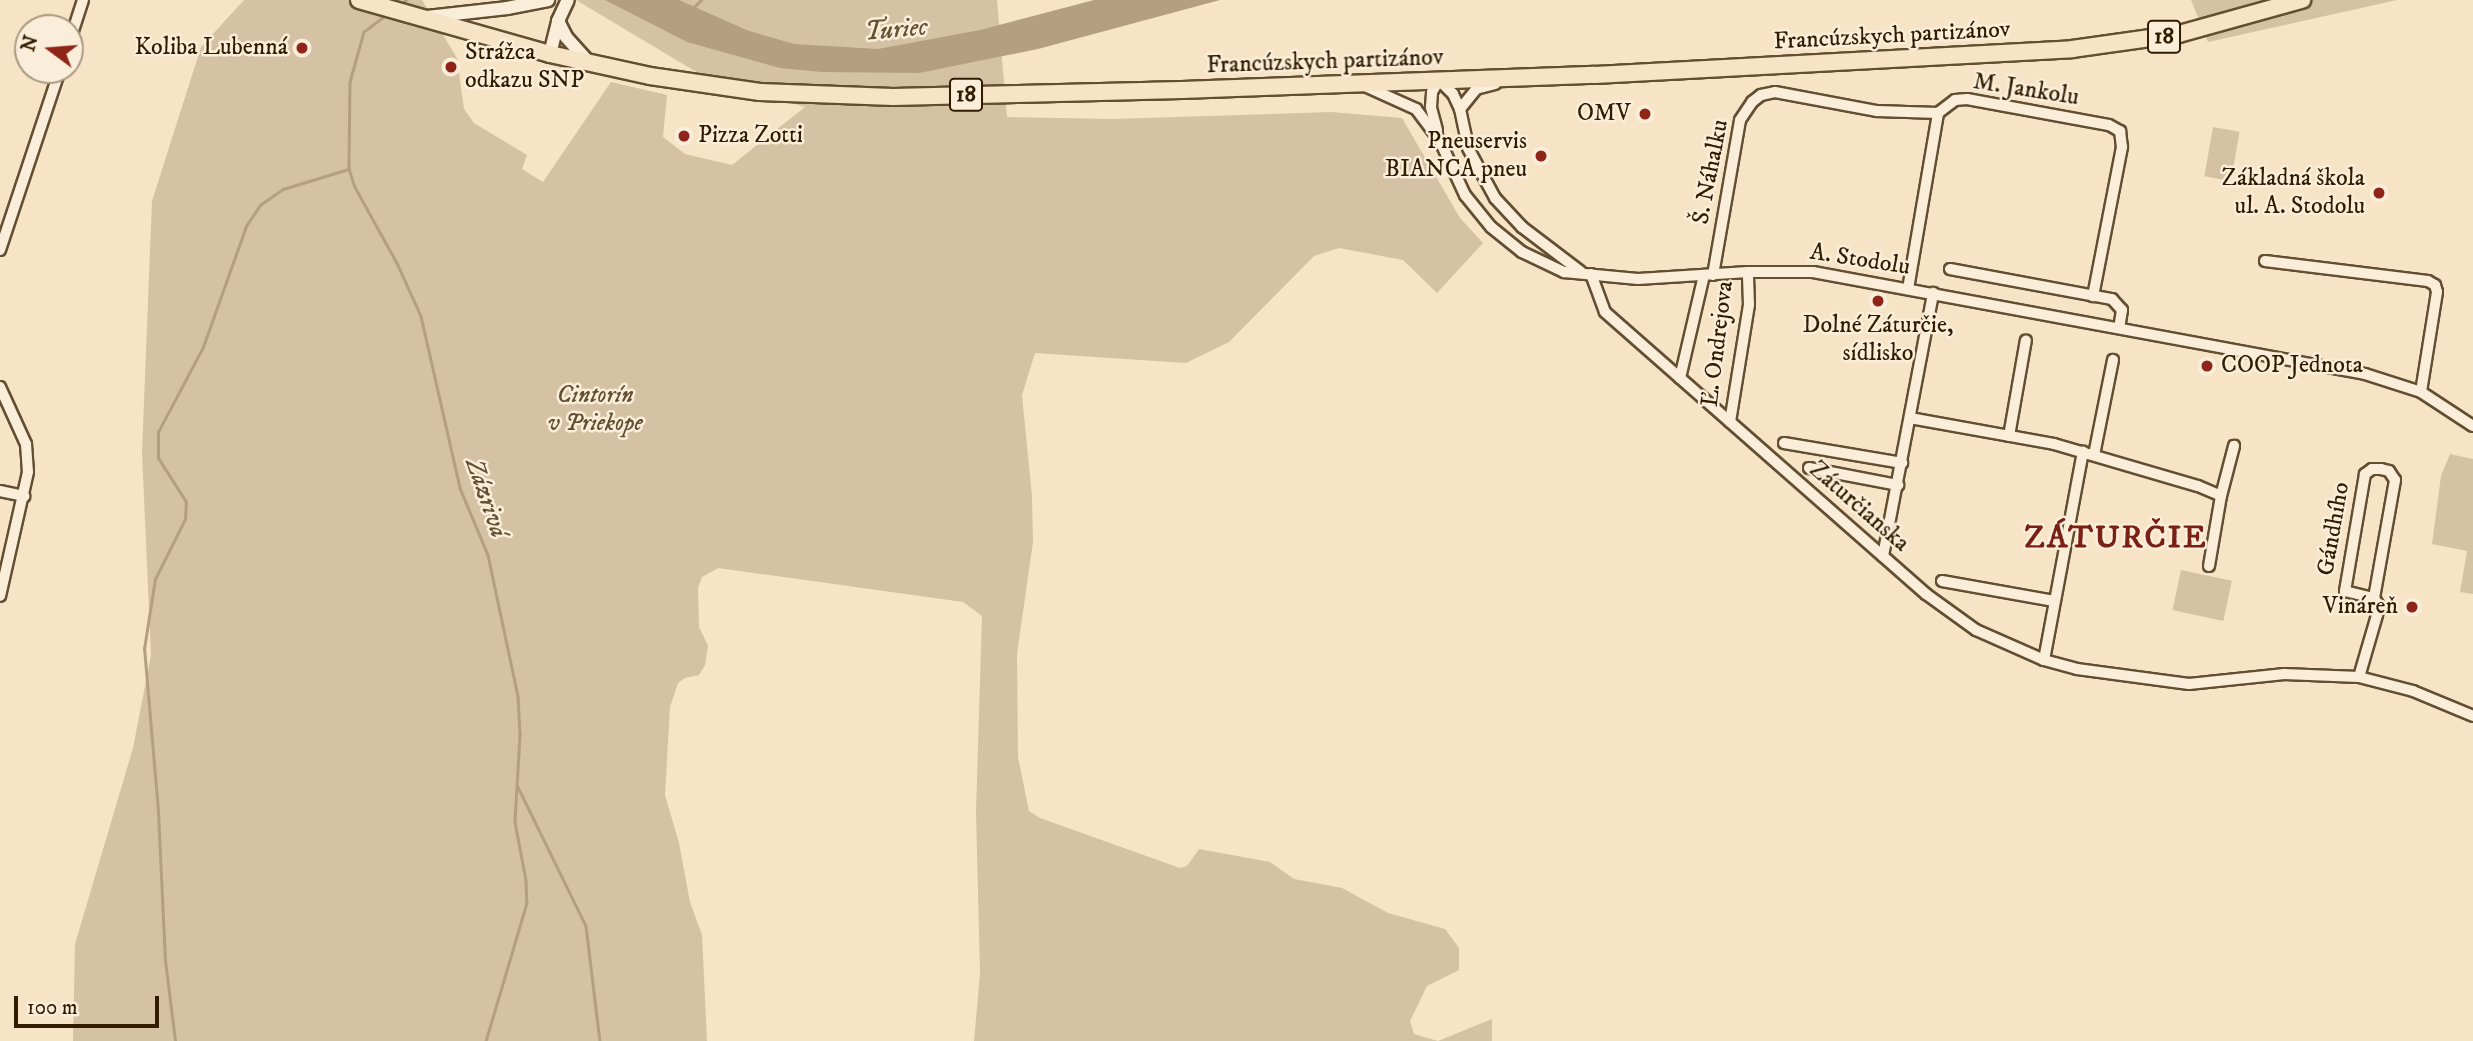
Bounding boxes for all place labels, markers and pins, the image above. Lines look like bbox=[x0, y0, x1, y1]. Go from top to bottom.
place label: Koliba Lubenná bbox=[134, 34, 288, 62]
place label: Strážca odkazu SNP bbox=[465, 39, 584, 95]
marker: Koliba Lubenná bbox=[294, 40, 310, 56]
marker: Strážca odkazu SNP bbox=[443, 59, 459, 75]
place label: OMV bbox=[1577, 100, 1631, 128]
marker: OMV bbox=[1637, 106, 1653, 122]
place label: Pizza Zotti bbox=[698, 122, 803, 150]
marker: Pizza Zotti bbox=[676, 128, 692, 144]
place label: Pneuservis BIANCA pneu bbox=[1385, 128, 1527, 184]
marker: Pneuservis BIANCA pneu bbox=[1533, 148, 1549, 164]
place label: Základná škola ul. A. Stodolu bbox=[2222, 165, 2365, 221]
marker: Základná škola ul. A. Stodolu bbox=[2371, 185, 2387, 201]
marker: Dolné Záturčie, sídlisko bbox=[1870, 293, 1886, 309]
place label: Dolné Záturčie, sídlisko bbox=[1803, 312, 1953, 368]
place label: COOP Jednota bbox=[2221, 352, 2363, 380]
marker: COOP Jednota bbox=[2199, 358, 2215, 374]
place label: Vináreň bbox=[2323, 593, 2398, 621]
marker: Vináreň bbox=[2404, 599, 2420, 615]

